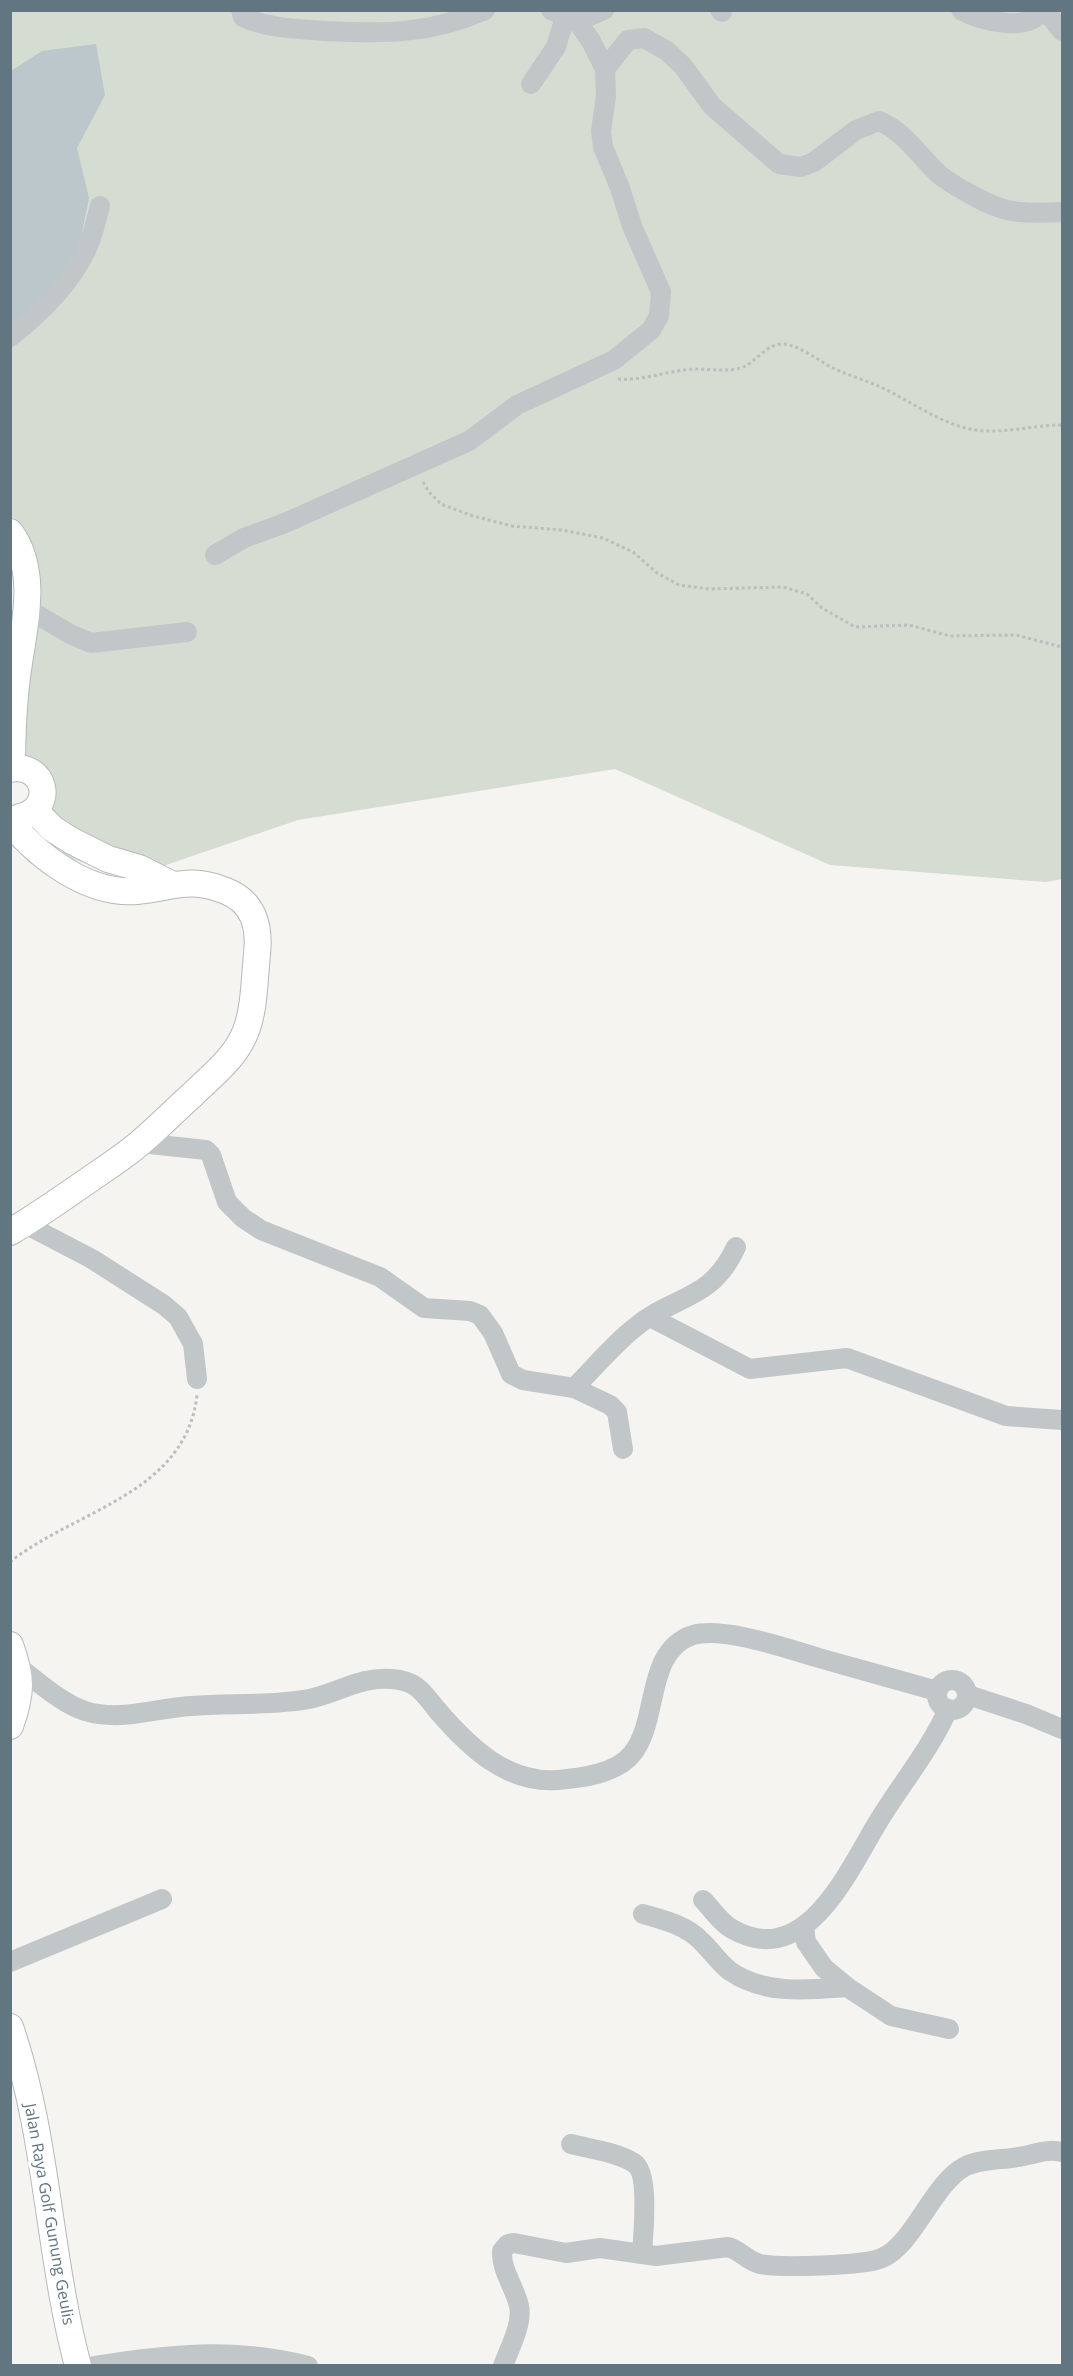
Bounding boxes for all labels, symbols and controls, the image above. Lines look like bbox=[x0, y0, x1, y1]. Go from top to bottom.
street label: Jalan Raya Golf Gunung Geulis bbox=[19, 2100, 80, 2327]

